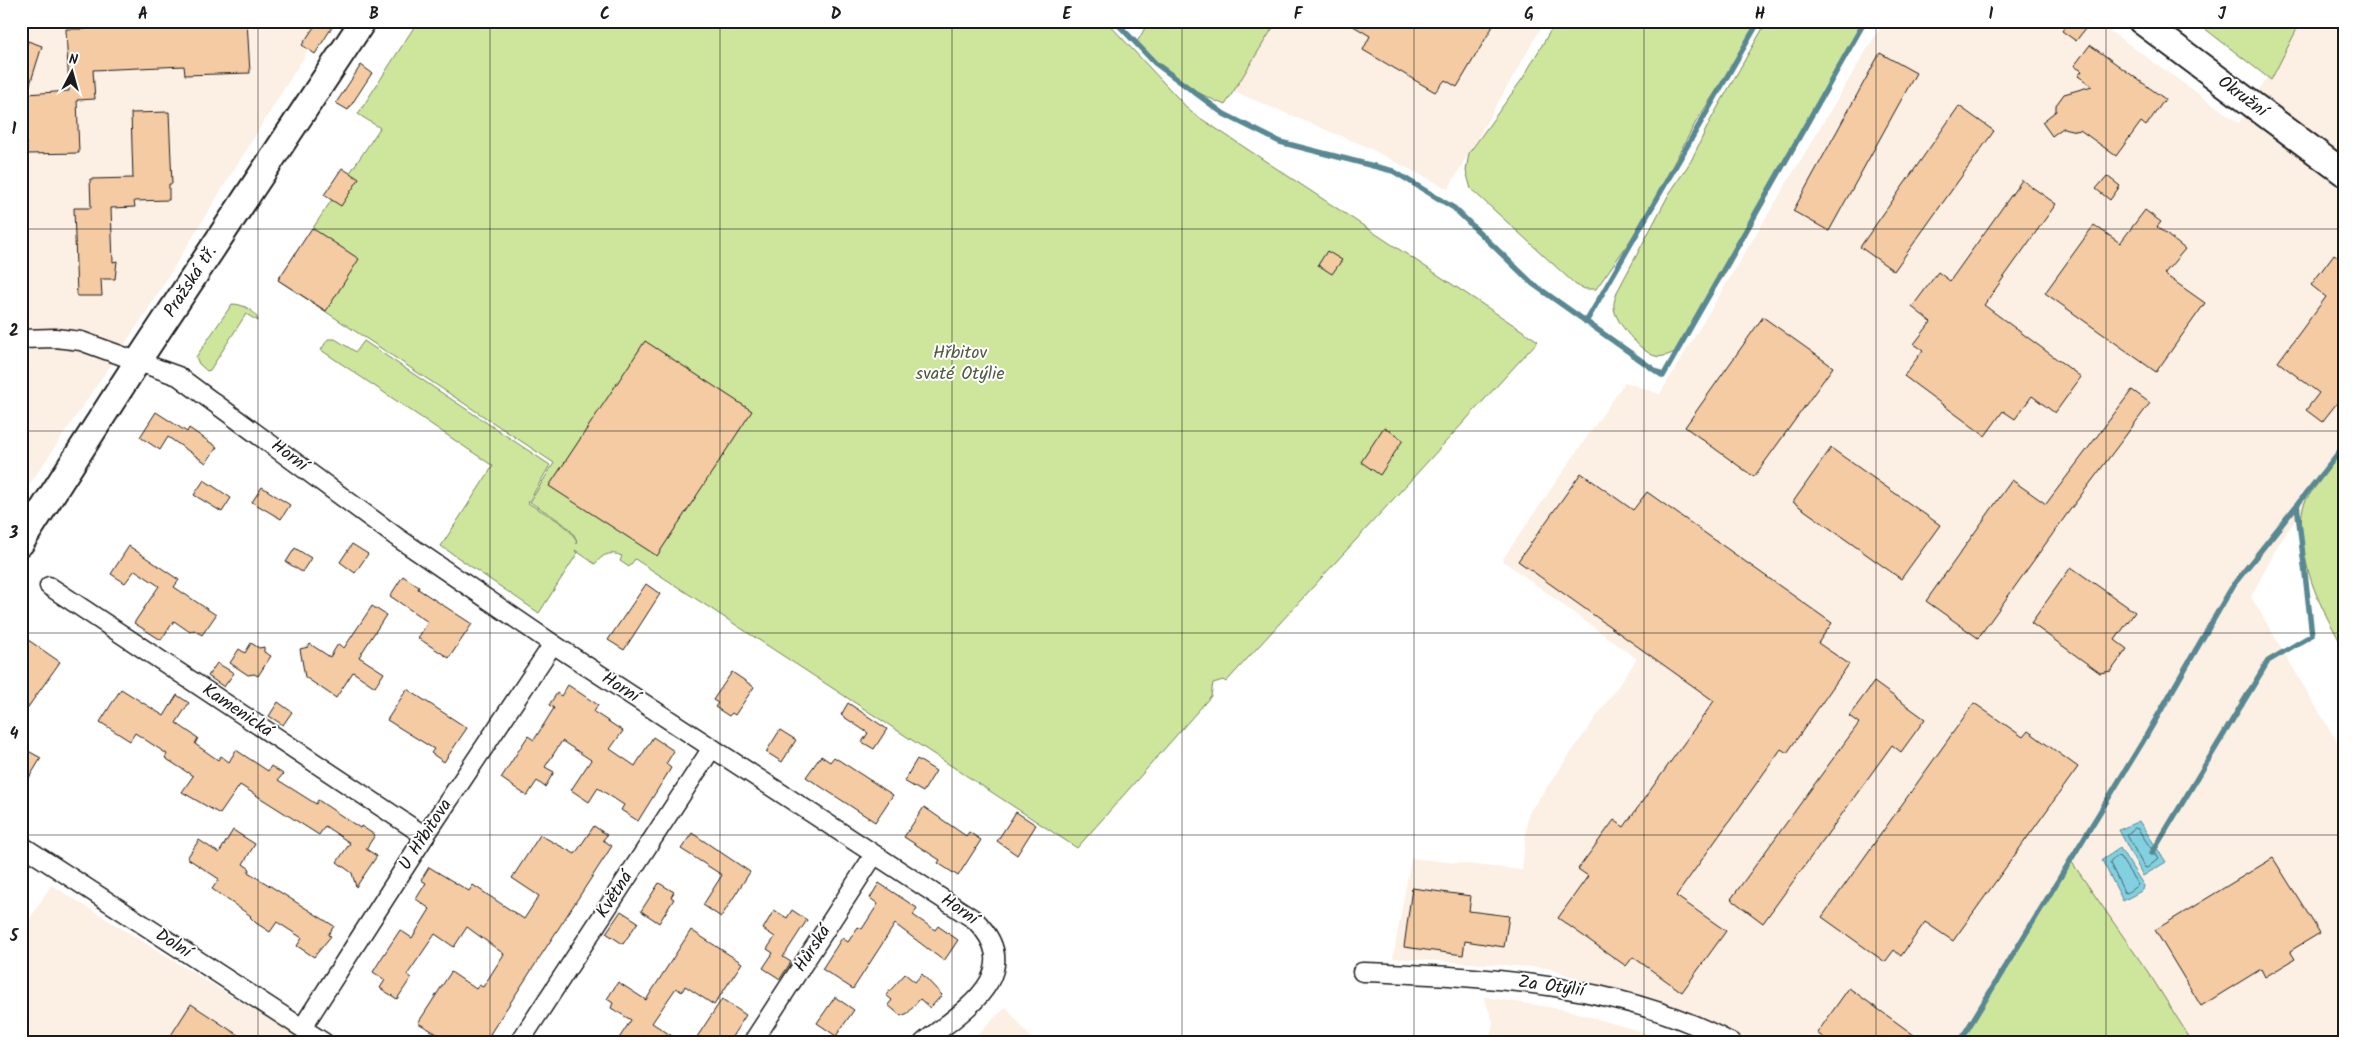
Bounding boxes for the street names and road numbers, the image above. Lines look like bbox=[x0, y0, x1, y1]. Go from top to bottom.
street label: Okružní bbox=[2211, 69, 2275, 127]
street label: Pražská tř. bbox=[157, 240, 225, 324]
street label: Horní bbox=[264, 432, 316, 481]
street label: Horní bbox=[595, 665, 647, 713]
street label: Kamenická bbox=[196, 677, 280, 746]
street label: U Hřbitova bbox=[392, 793, 460, 877]
street label: Květná bbox=[589, 864, 642, 924]
street label: Horní bbox=[934, 887, 986, 935]
street label: Hůrská bbox=[787, 918, 840, 978]
street label: Dolní bbox=[149, 921, 199, 968]
street label: Za Otýlií bbox=[1516, 968, 1588, 1006]

